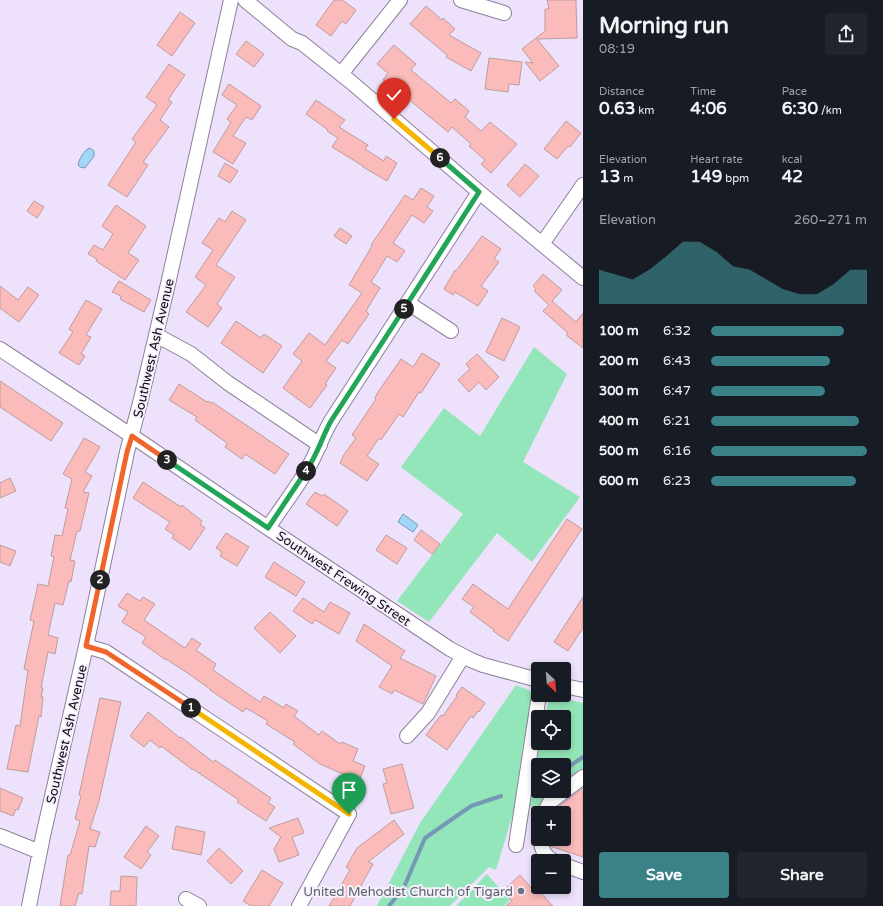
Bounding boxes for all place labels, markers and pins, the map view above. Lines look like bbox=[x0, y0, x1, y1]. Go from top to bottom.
pin bbox=[377, 78, 411, 119]
pin: 6 bbox=[430, 148, 450, 168]
pin: 5 bbox=[394, 299, 414, 319]
pin: 3 bbox=[157, 450, 177, 470]
pin: 4 bbox=[296, 461, 316, 481]
pin: 2 bbox=[90, 570, 110, 590]
pin: 1 bbox=[181, 698, 201, 718]
pin bbox=[332, 773, 366, 814]
place label: United Mehodist Church of Tigard bbox=[303, 884, 513, 900]
marker: United Mehodist Church of Tigard bbox=[516, 886, 526, 896]

